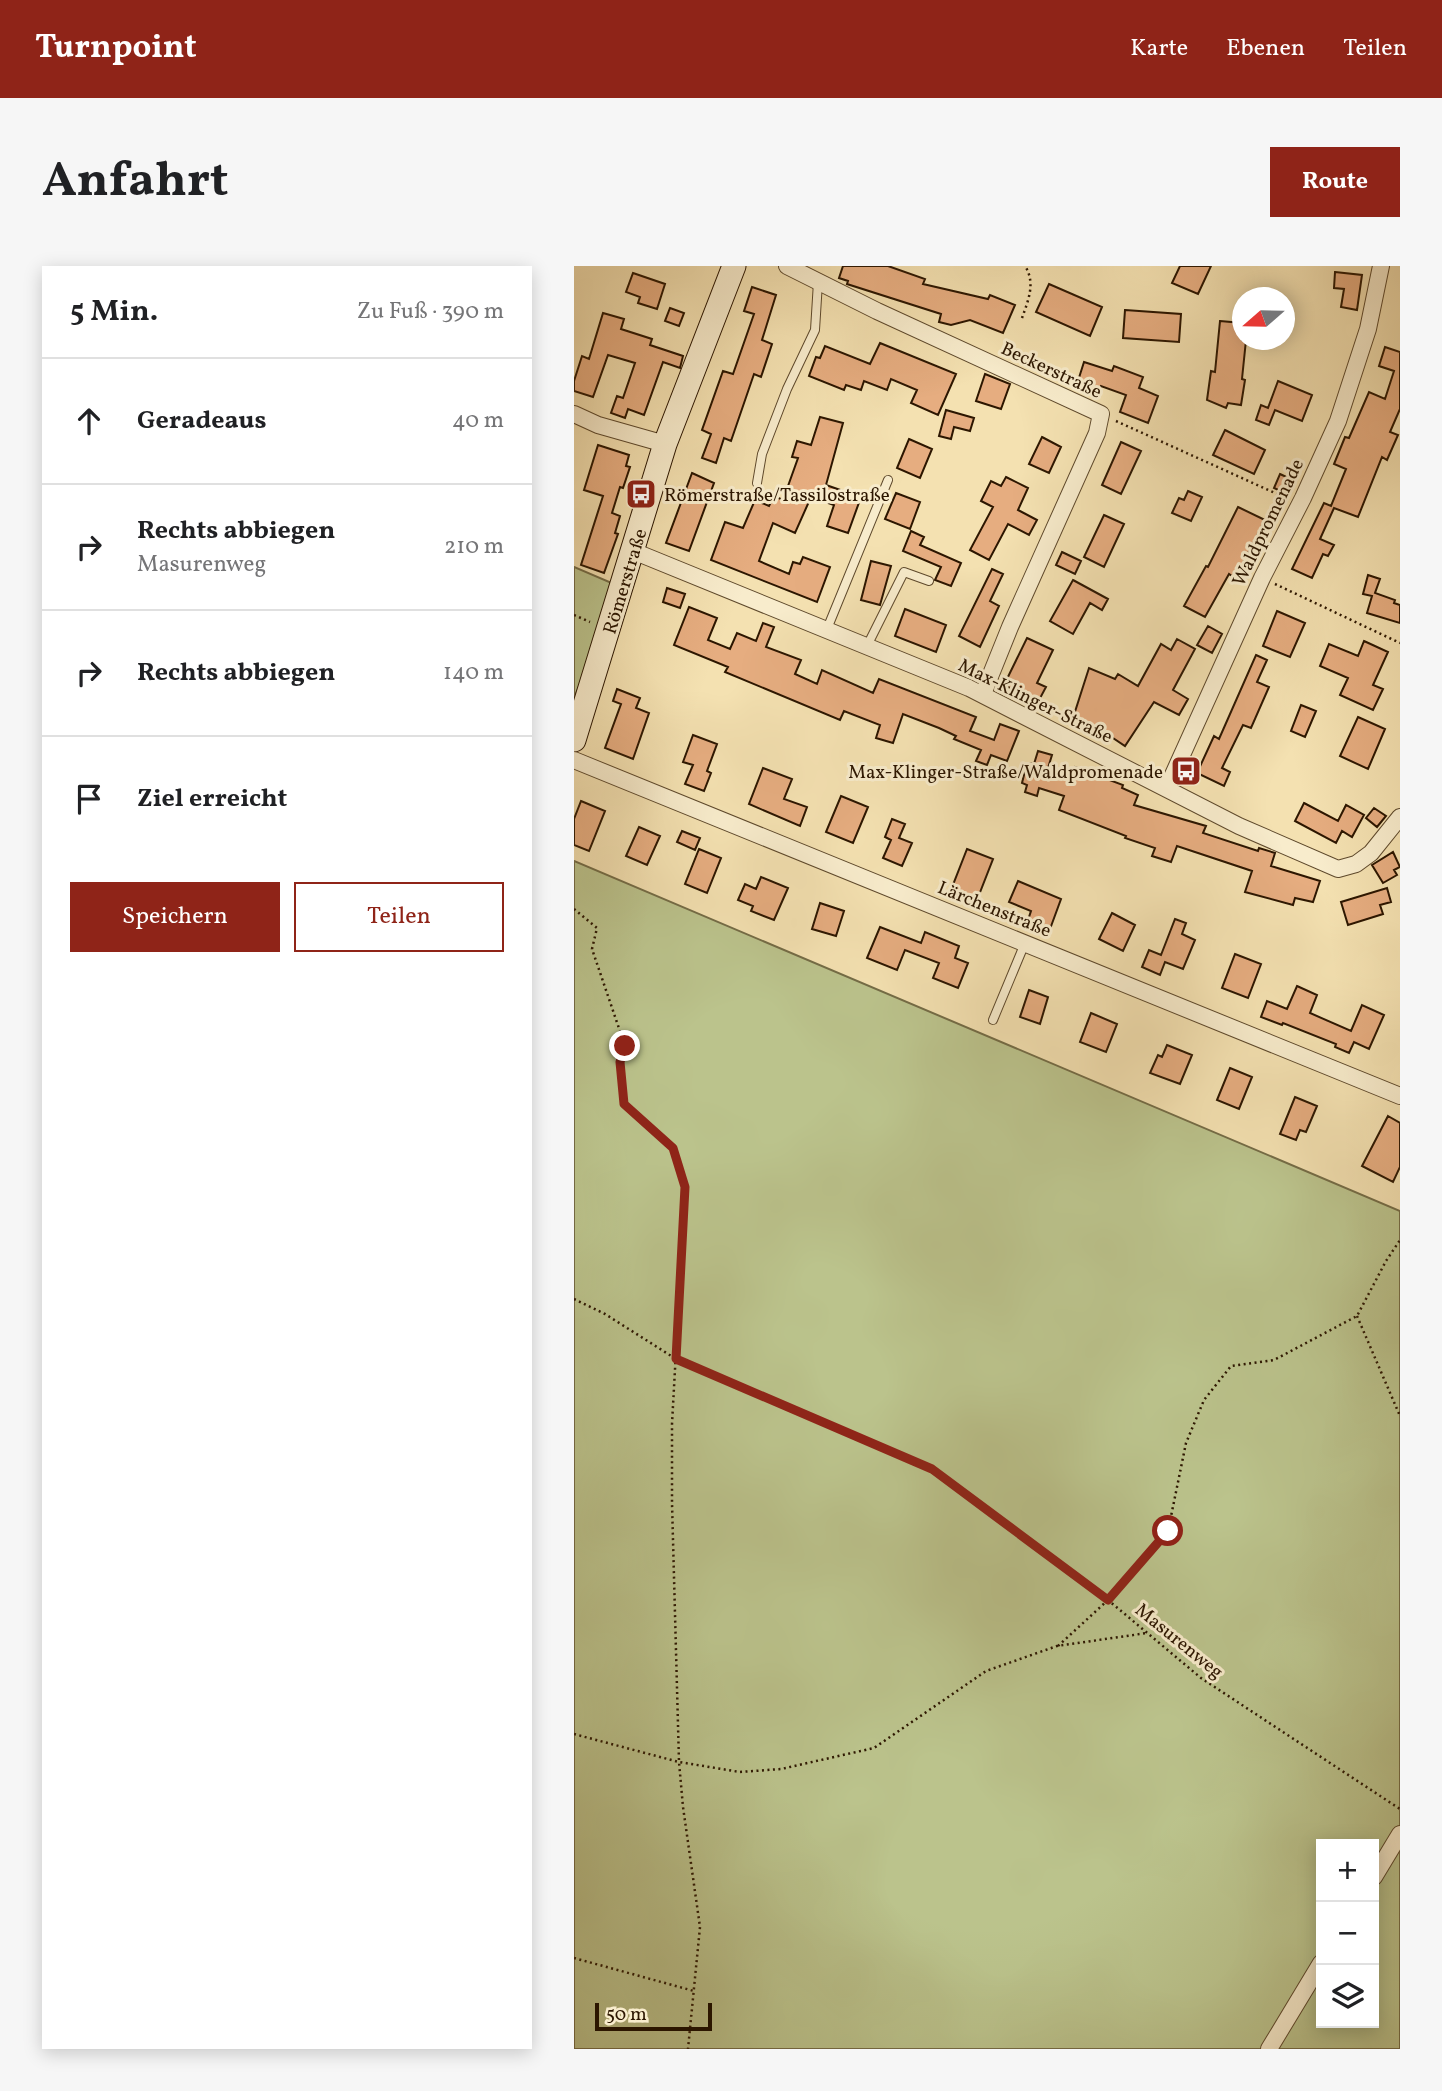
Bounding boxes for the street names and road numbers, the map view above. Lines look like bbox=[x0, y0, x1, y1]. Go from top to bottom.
street label: Beckerstraße bbox=[996, 336, 1106, 406]
street label: Waldpromenade bbox=[1227, 455, 1311, 591]
street label: Römerstraße bbox=[598, 526, 654, 638]
street label: Max-Klinger-Straße bbox=[954, 653, 1117, 751]
street label: Lärchenstraße bbox=[934, 875, 1055, 944]
street label: Masurenweg bbox=[1129, 1598, 1228, 1685]

